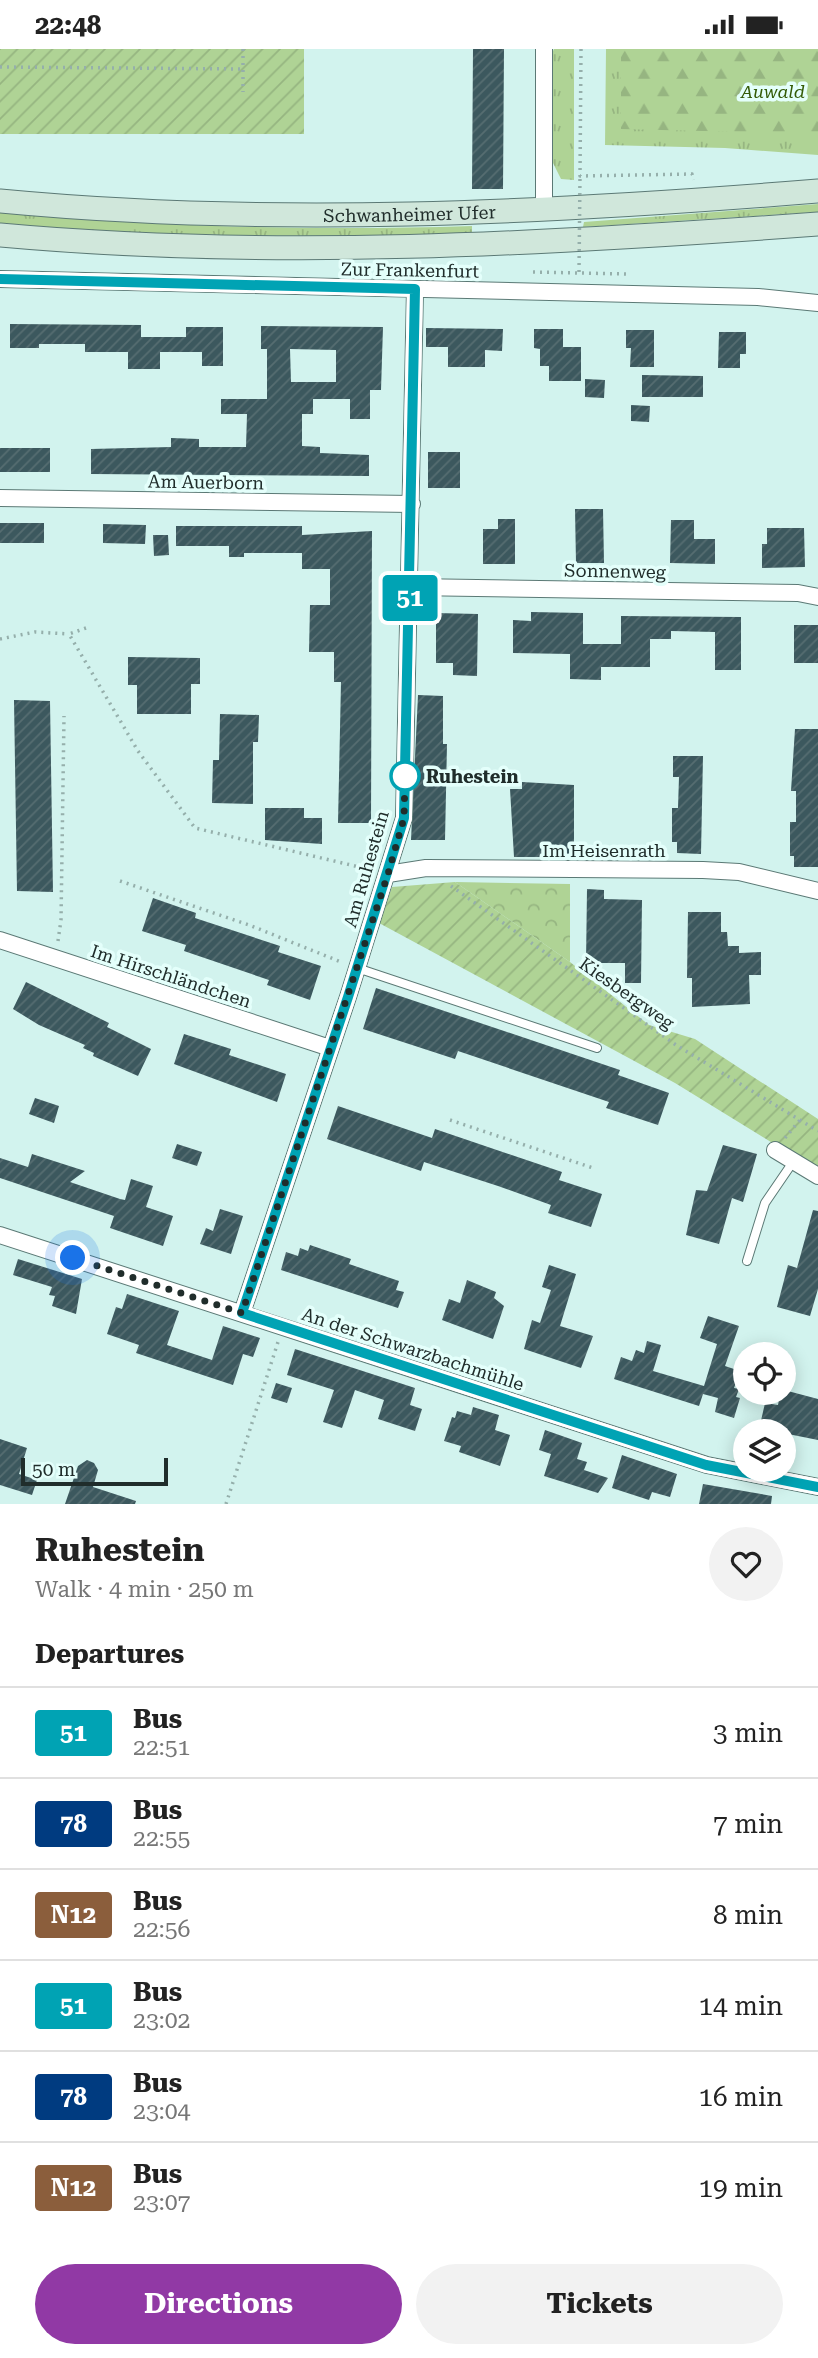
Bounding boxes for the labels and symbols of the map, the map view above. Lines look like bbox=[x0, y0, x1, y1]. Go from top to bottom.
park label: Auwald bbox=[740, 81, 805, 102]
street label: Schwanheimer Ufer bbox=[323, 201, 496, 226]
street label: Zur Frankenfurt bbox=[341, 258, 480, 282]
street label: Am Auerborn bbox=[148, 470, 265, 494]
street label: Sonnenweg bbox=[564, 560, 667, 582]
line badge: 51 bbox=[378, 575, 442, 621]
marker: Ruhestein bbox=[390, 761, 420, 791]
place label: Ruhestein bbox=[426, 766, 518, 787]
street label: Am Ruhestein bbox=[339, 808, 393, 930]
street label: Im Heisenrath bbox=[542, 840, 666, 861]
street label: Im Hirschländchen bbox=[88, 940, 254, 1012]
street label: Kiesbergweg bbox=[576, 953, 679, 1034]
your location bbox=[55, 1240, 90, 1275]
street label: An der Schwarzbachmühle bbox=[299, 1303, 527, 1395]
scale bar bbox=[21, 1455, 168, 1487]

